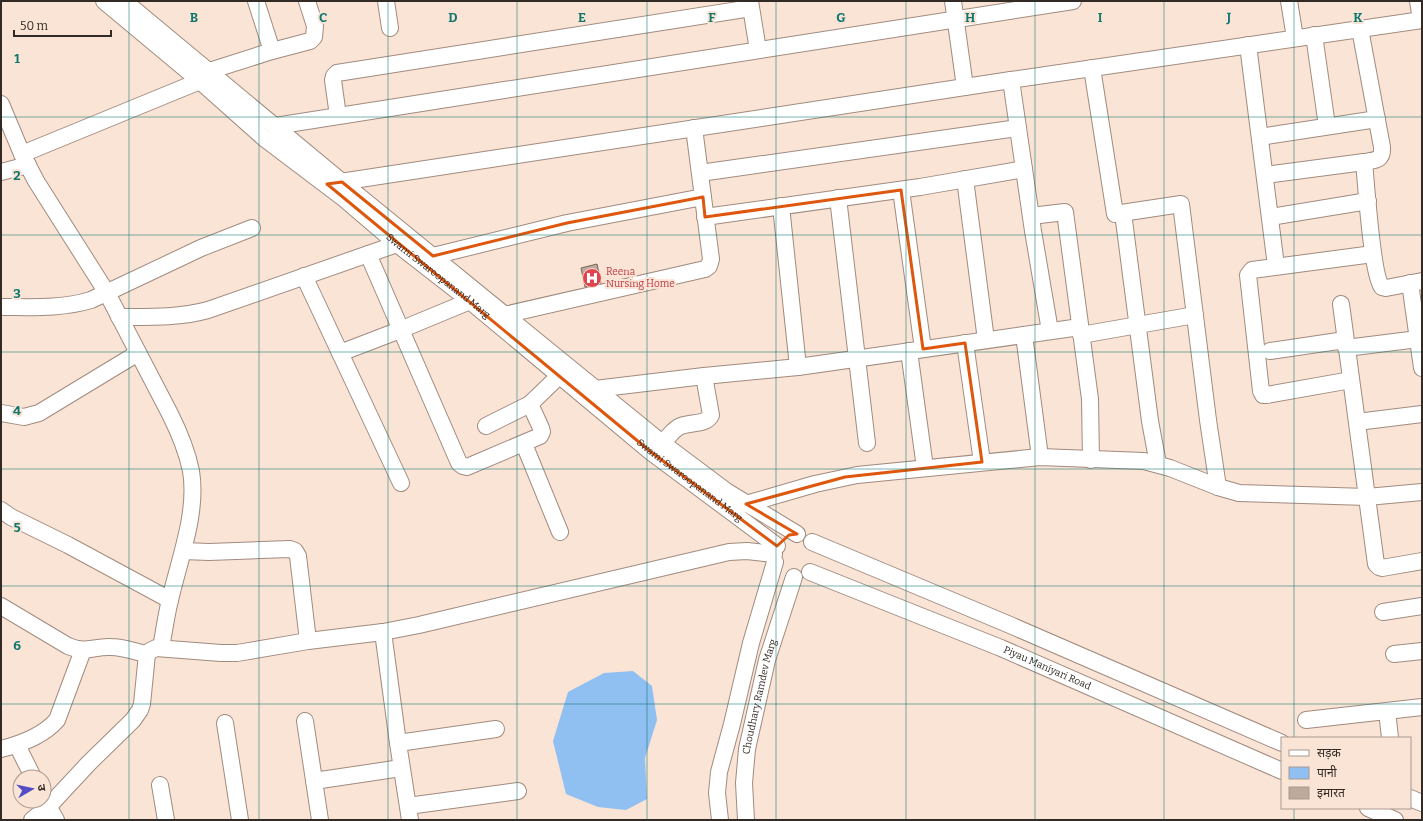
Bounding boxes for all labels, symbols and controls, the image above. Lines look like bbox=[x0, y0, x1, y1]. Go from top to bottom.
text: B bbox=[190, 10, 198, 25]
text: C bbox=[319, 10, 327, 25]
text: D bbox=[448, 10, 458, 25]
text: E bbox=[578, 10, 586, 25]
text: F bbox=[708, 10, 716, 25]
text: G bbox=[836, 10, 846, 25]
text: H bbox=[965, 10, 975, 25]
text: I bbox=[1098, 10, 1103, 25]
text: J bbox=[1226, 10, 1232, 25]
text: K bbox=[1353, 10, 1363, 25]
scale bar bbox=[14, 12, 111, 38]
text: 50 m bbox=[20, 19, 49, 33]
text: 1 bbox=[14, 51, 20, 66]
text: 2 bbox=[13, 168, 21, 183]
street label: Swami Swaroopanand Marg bbox=[383, 231, 493, 322]
place label: Reena Nursing Home bbox=[606, 266, 675, 290]
hospital icon: Reena Nursing Home bbox=[581, 267, 603, 289]
text: 3 bbox=[13, 286, 21, 301]
text: 4 bbox=[13, 403, 21, 418]
street label: Swami Swaroopanand Marg bbox=[634, 437, 745, 524]
text: 5 bbox=[13, 520, 21, 535]
street label: Choudhary Ramdev Marg bbox=[741, 637, 779, 755]
text: 6 bbox=[13, 638, 21, 653]
street label: Piyau Maniyari Road bbox=[1002, 644, 1093, 693]
legend bbox=[1281, 737, 1411, 809]
text: सड़क bbox=[1317, 746, 1342, 760]
text: पानी bbox=[1317, 765, 1338, 780]
north arrow bbox=[12, 769, 52, 809]
text: उ bbox=[34, 783, 48, 792]
text: इमारत bbox=[1317, 786, 1346, 800]

